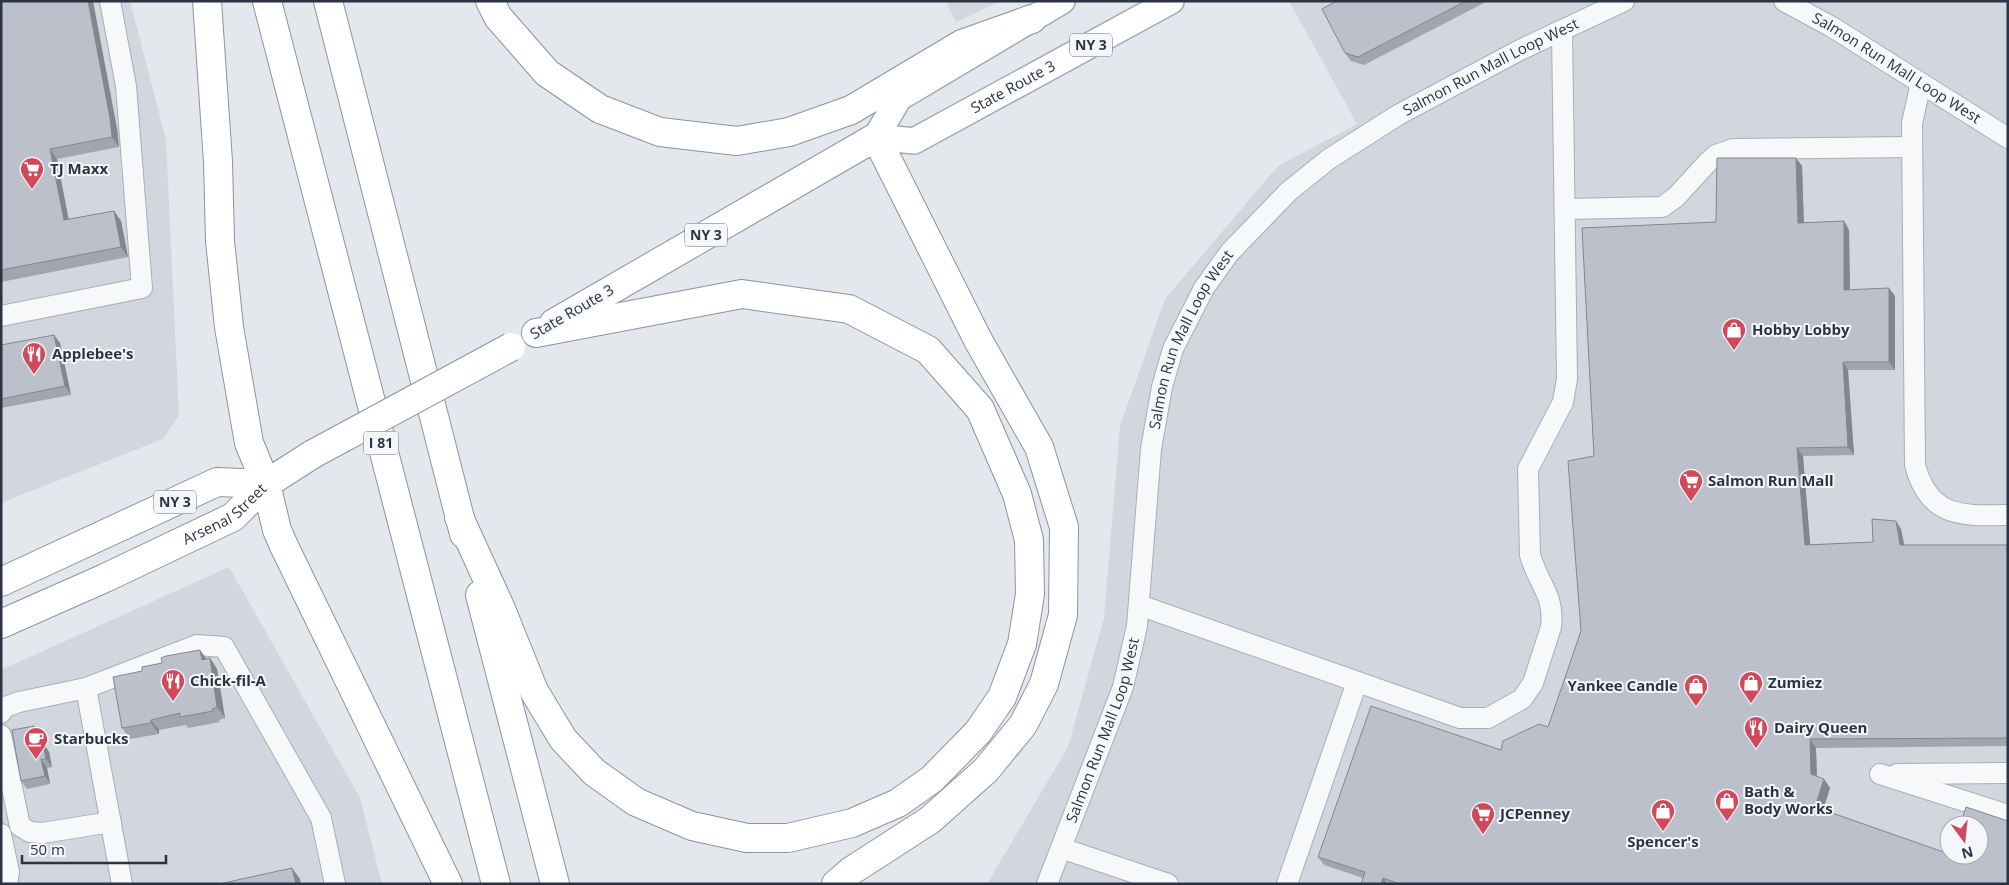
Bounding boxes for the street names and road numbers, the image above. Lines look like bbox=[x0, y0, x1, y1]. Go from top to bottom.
street label: Salmon Run Mall Loop West bbox=[1809, 7, 1985, 127]
street label: Salmon Run Mall Loop West bbox=[1399, 13, 1582, 120]
road number: NY 3 bbox=[1070, 34, 1112, 56]
street label: State Route 3 bbox=[967, 55, 1058, 117]
road number: NY 3 bbox=[685, 224, 727, 246]
street label: Salmon Run Mall Loop West bbox=[1144, 246, 1237, 431]
street label: State Route 3 bbox=[526, 279, 617, 343]
road number: I 81 bbox=[364, 432, 398, 454]
street label: Arsenal Street bbox=[179, 478, 270, 549]
road number: NY 3 bbox=[154, 491, 196, 514]
street label: Salmon Run Mall Loop West bbox=[1061, 635, 1143, 825]

